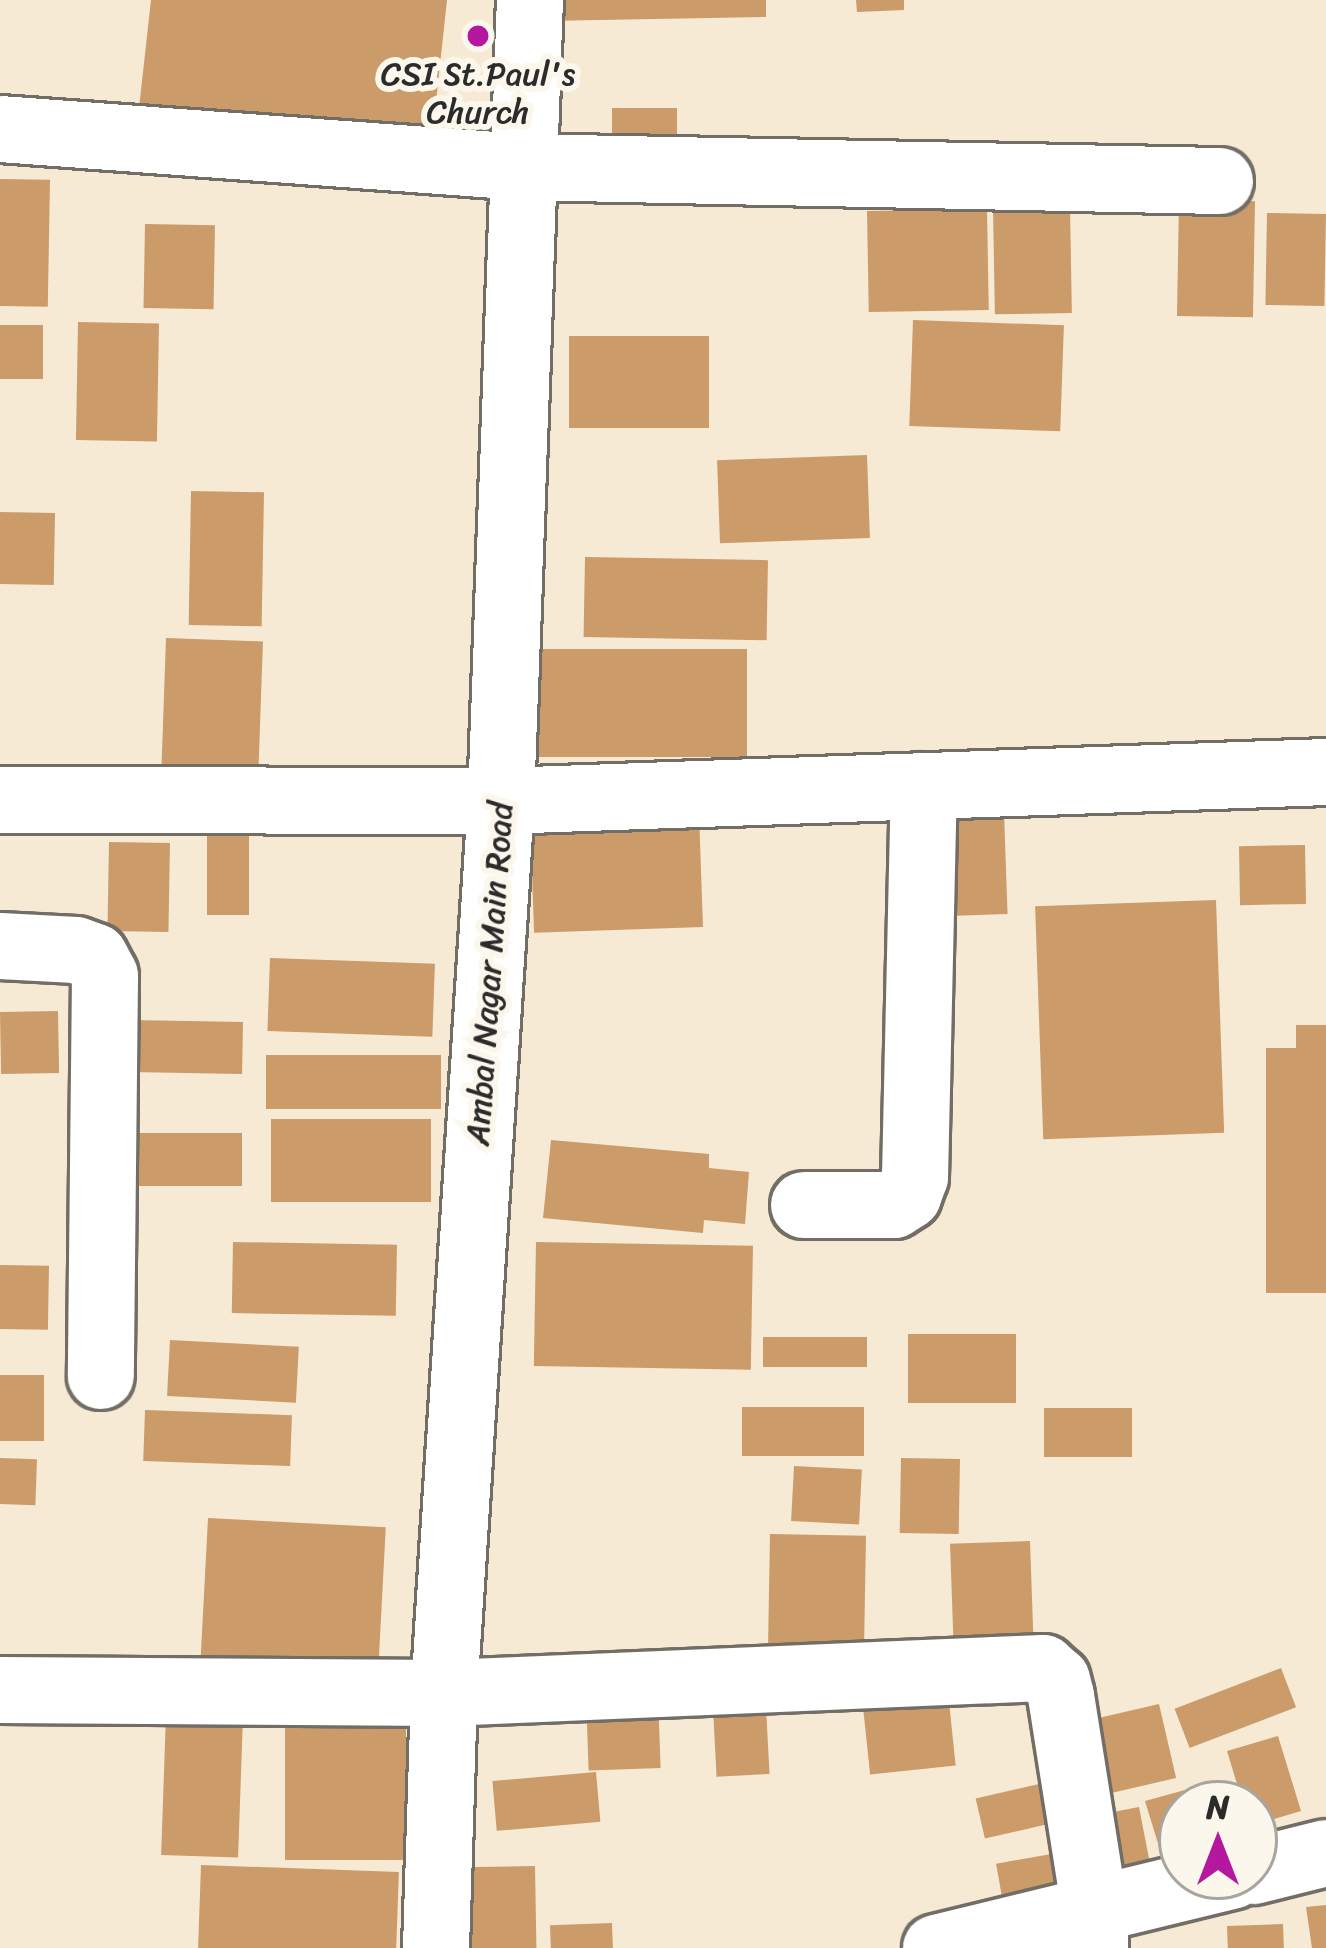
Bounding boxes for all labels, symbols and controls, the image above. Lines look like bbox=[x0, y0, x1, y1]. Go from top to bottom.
marker: CSI St.Paul's Church bbox=[465, 23, 491, 49]
place label: CSI St.Paul's Church bbox=[379, 55, 577, 133]
street label: Ambal Nagar Main Road bbox=[458, 801, 522, 1147]
text: N bbox=[1207, 1778, 1229, 1836]
north arrow bbox=[1158, 1780, 1278, 1900]

